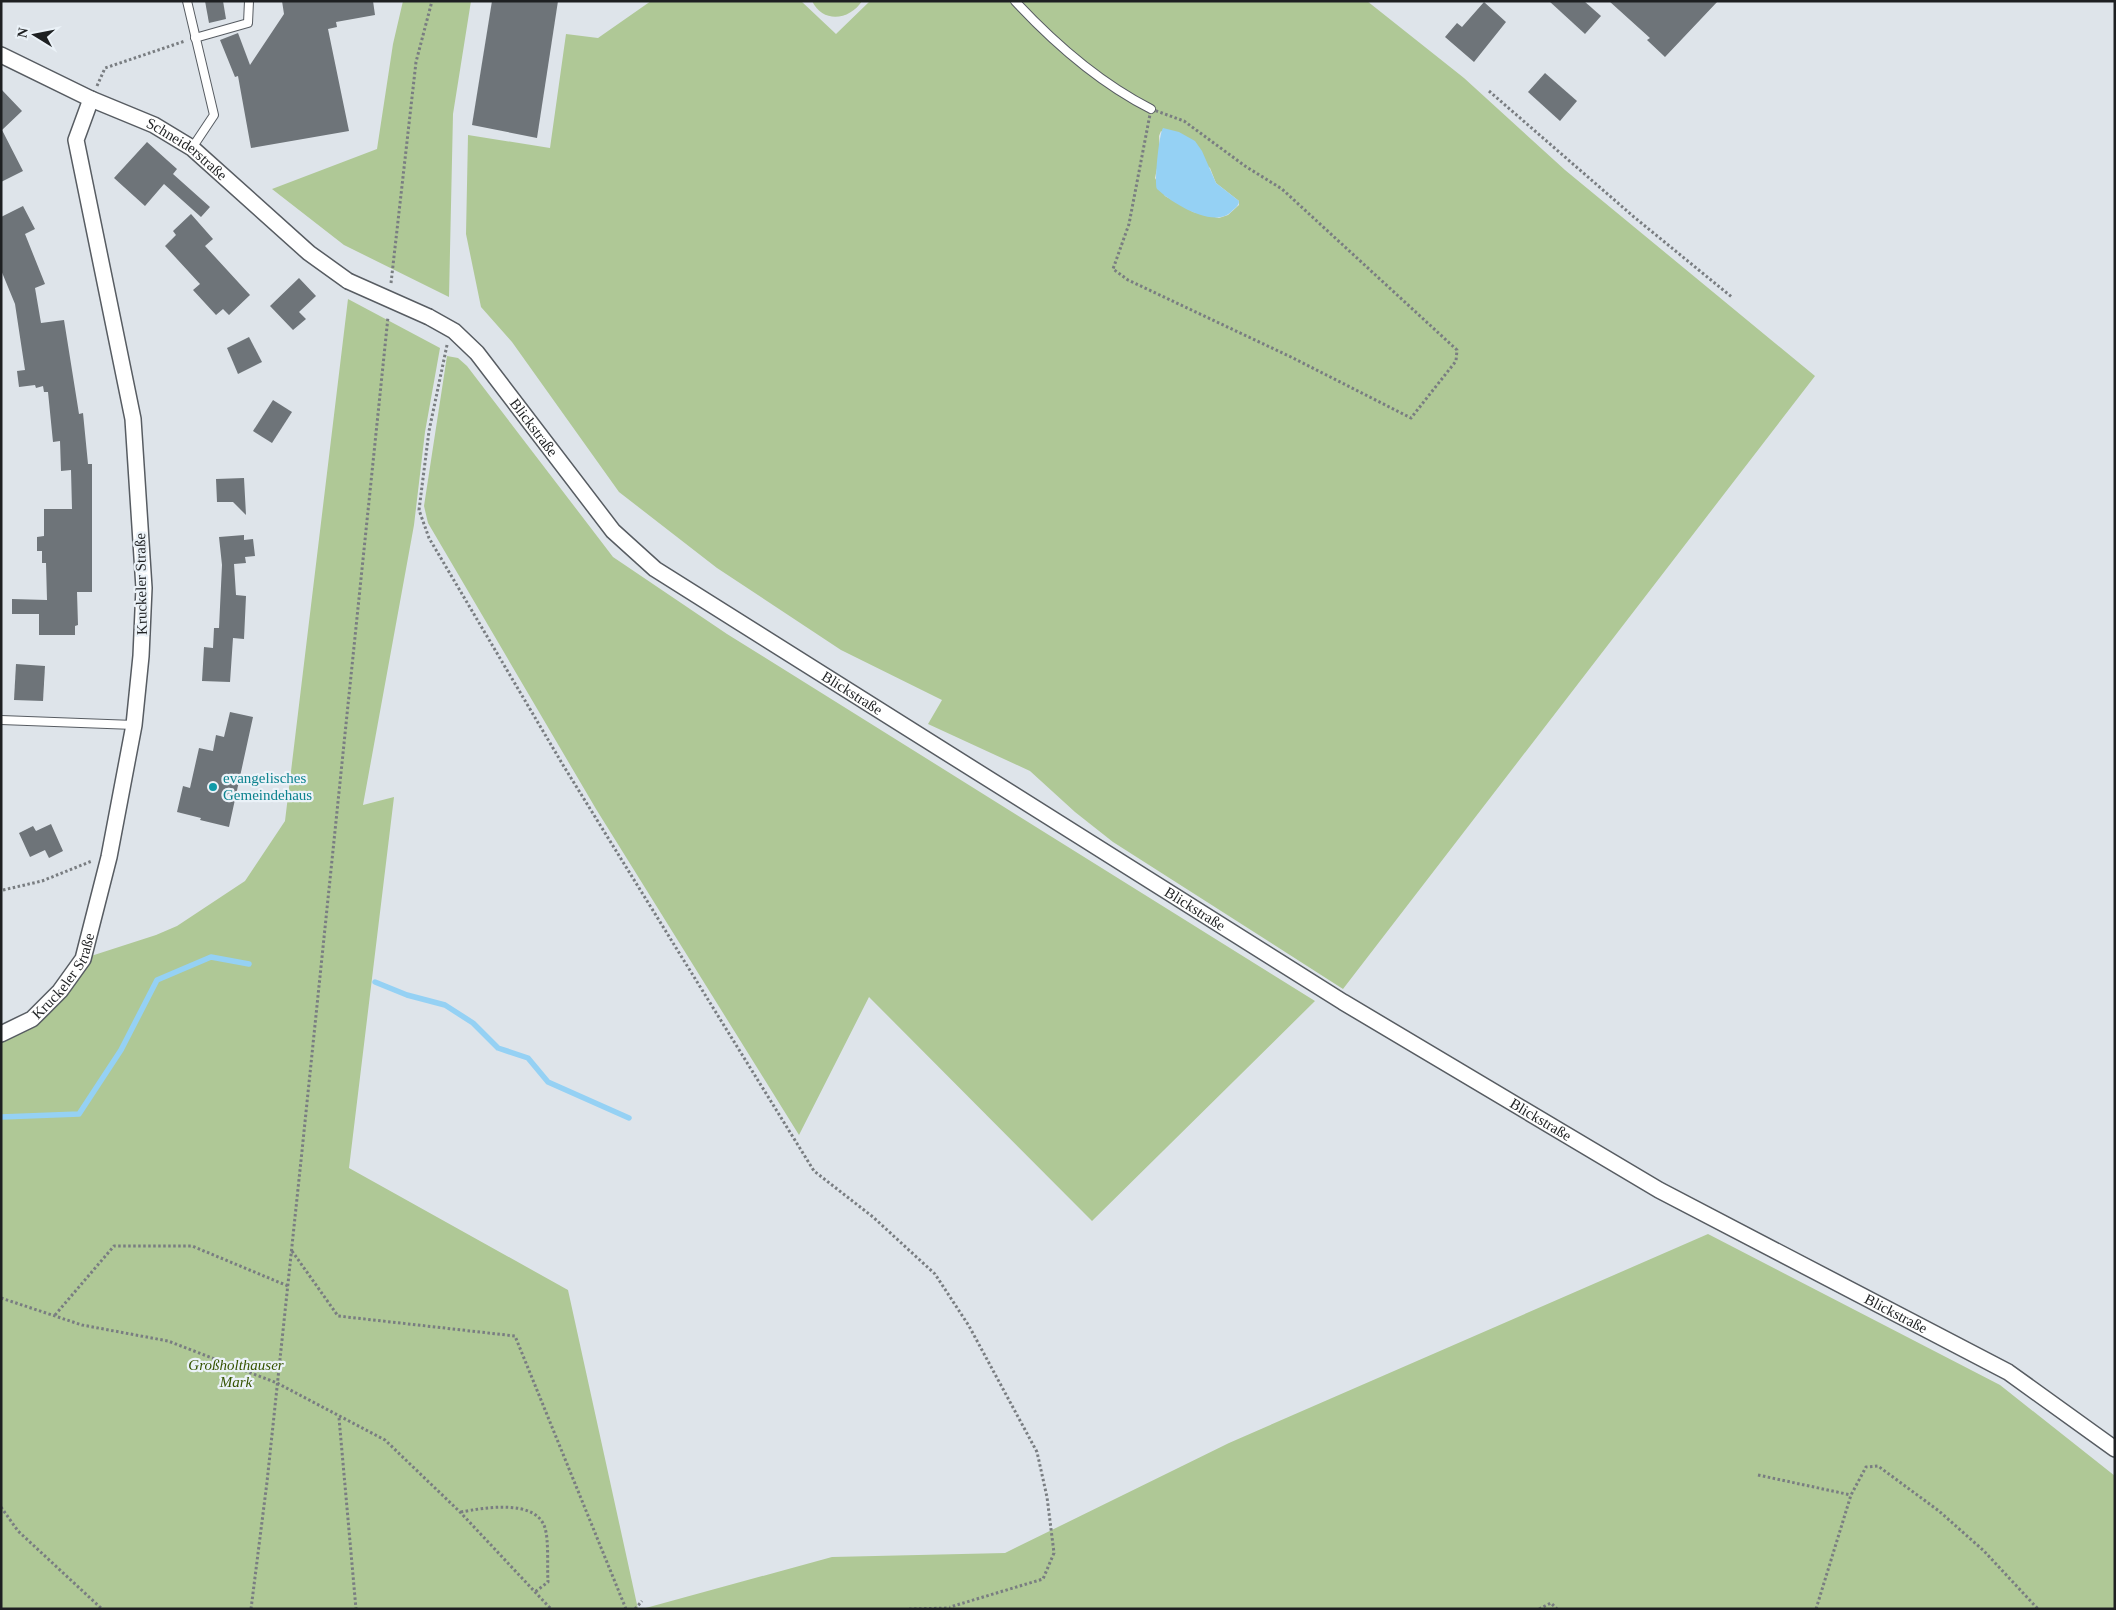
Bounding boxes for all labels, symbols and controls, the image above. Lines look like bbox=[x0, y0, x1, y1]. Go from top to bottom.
north arrow bbox=[10, 10, 60, 60]
text: N bbox=[14, 27, 31, 39]
street label: Schneiderstraße bbox=[144, 115, 230, 184]
street label: Blickstraße bbox=[507, 395, 561, 460]
street label: Kruckeler Straße bbox=[132, 533, 150, 635]
street label: Blickstraße bbox=[819, 668, 886, 718]
place label: evangelisches Gemeindehaus bbox=[223, 770, 312, 803]
marker: evangelisches Gemeindehaus bbox=[207, 781, 219, 793]
street label: Blickstraße bbox=[1162, 884, 1228, 934]
street label: Kruckeler Straße bbox=[29, 931, 97, 1022]
street label: Blickstraße bbox=[1507, 1095, 1574, 1144]
street label: Blickstraße bbox=[1862, 1291, 1930, 1337]
park label: Großholthauser Mark bbox=[188, 1357, 284, 1390]

